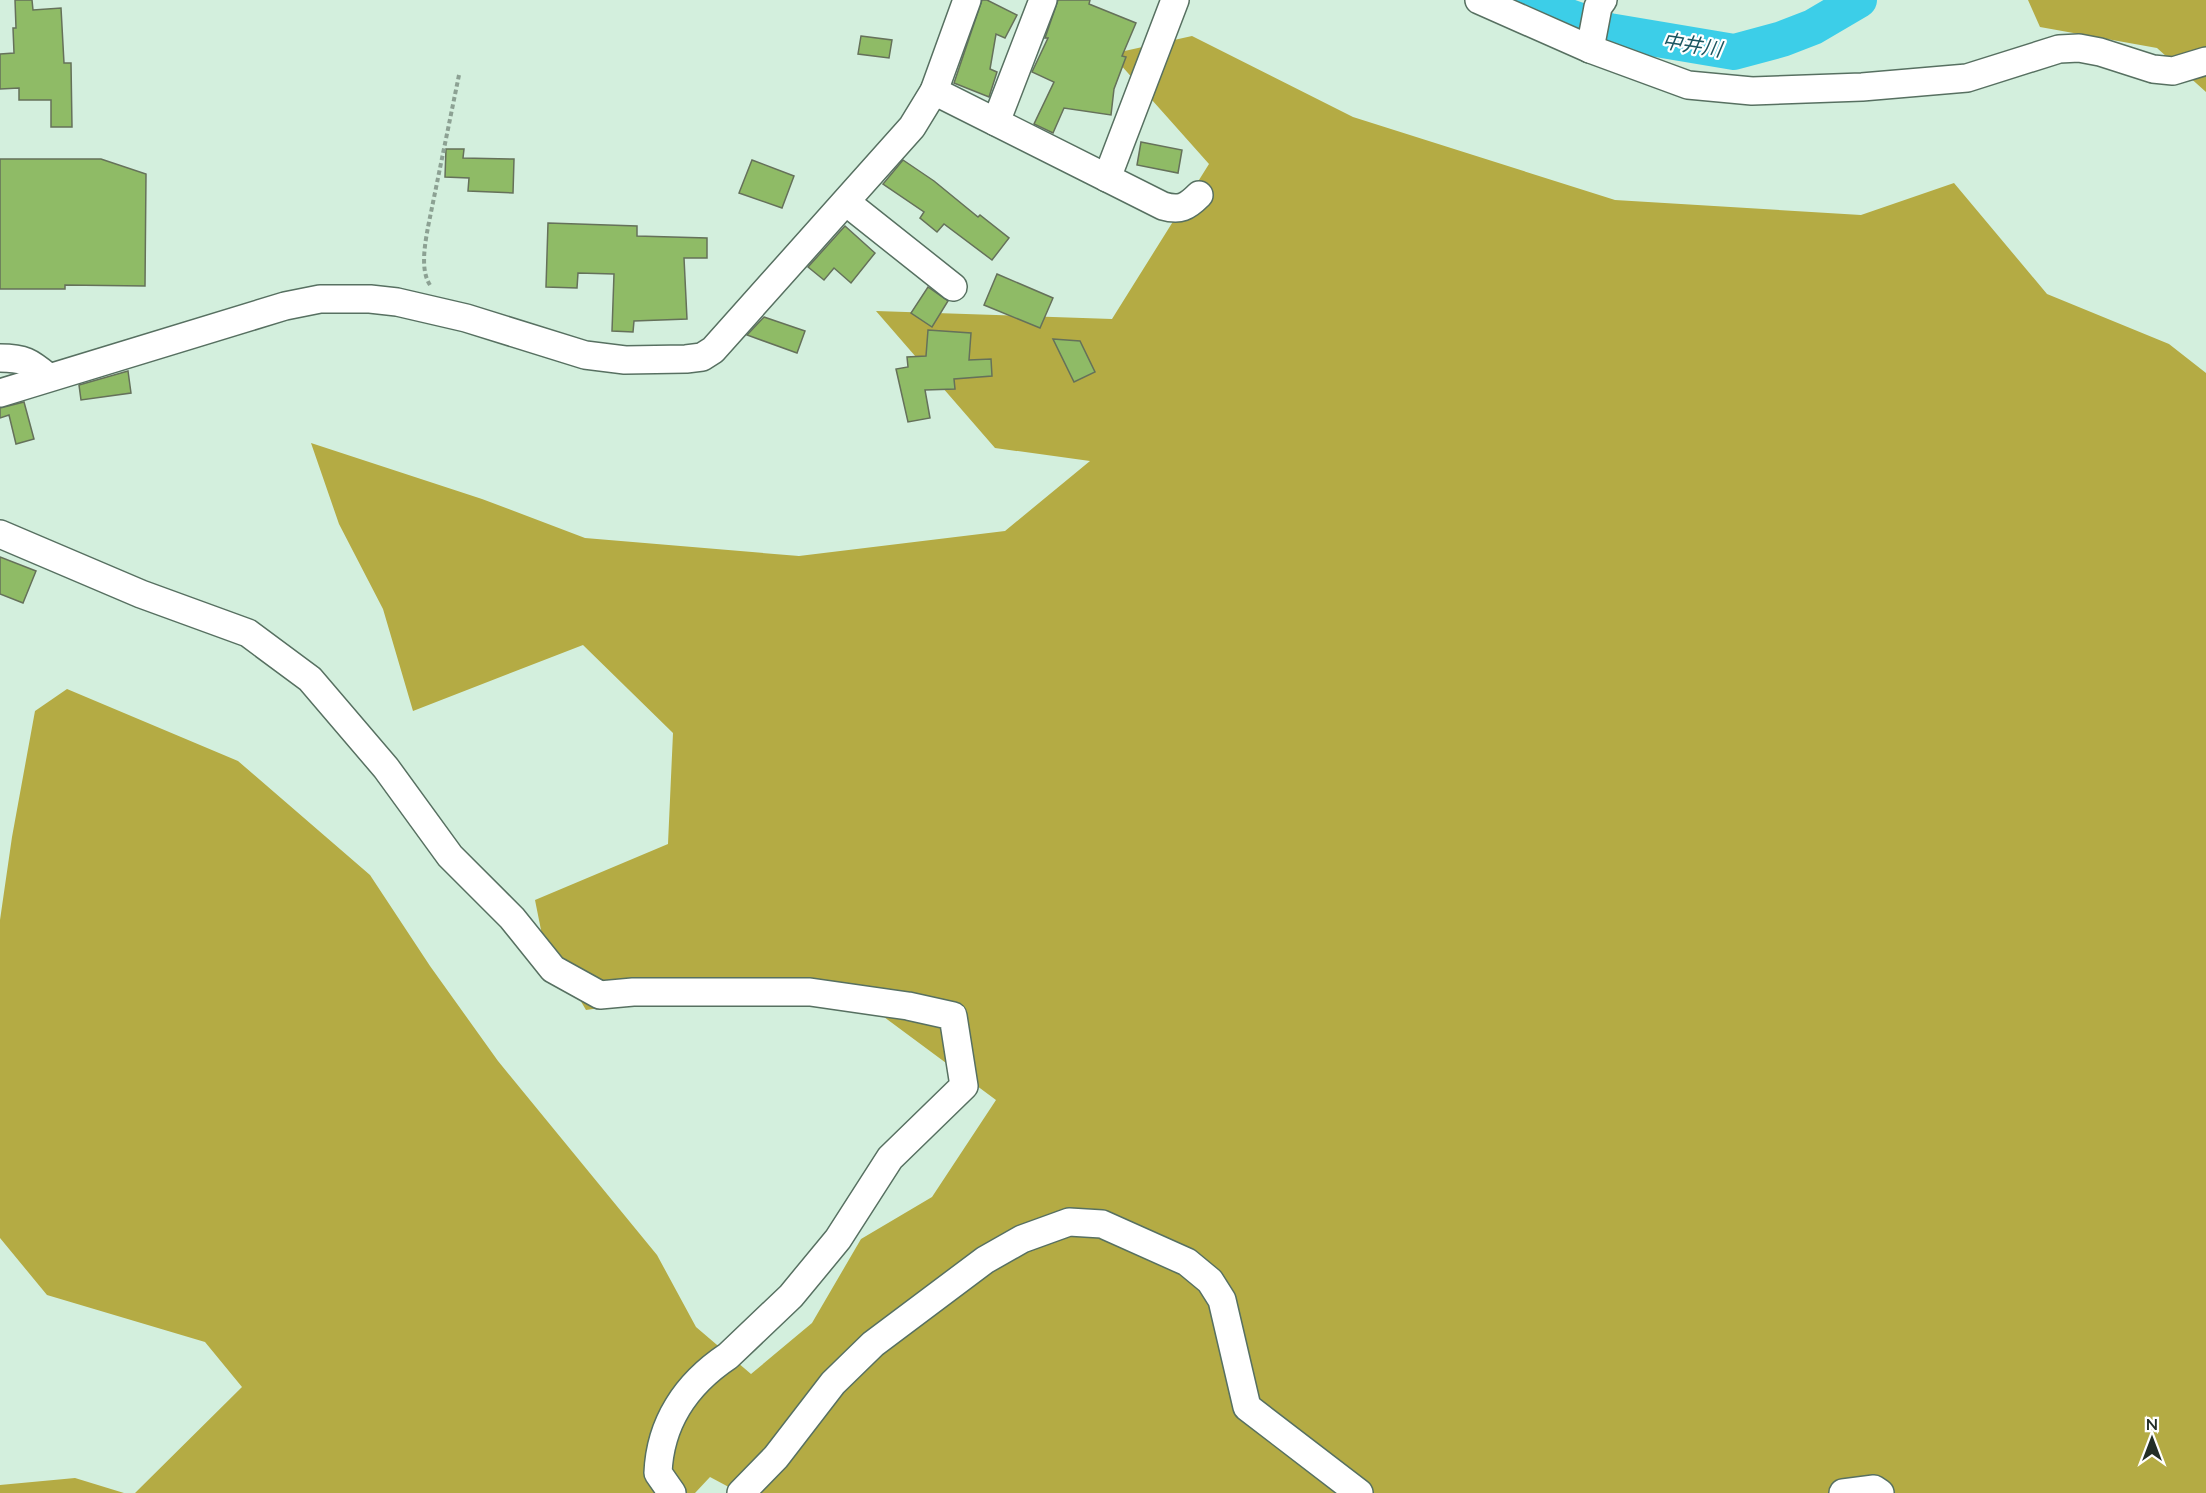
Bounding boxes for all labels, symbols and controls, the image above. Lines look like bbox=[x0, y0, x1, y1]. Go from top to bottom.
water label: 中井川 bbox=[1661, 27, 1726, 61]
north arrow bbox=[2122, 1409, 2182, 1469]
text: N bbox=[2146, 1414, 2158, 1433]

